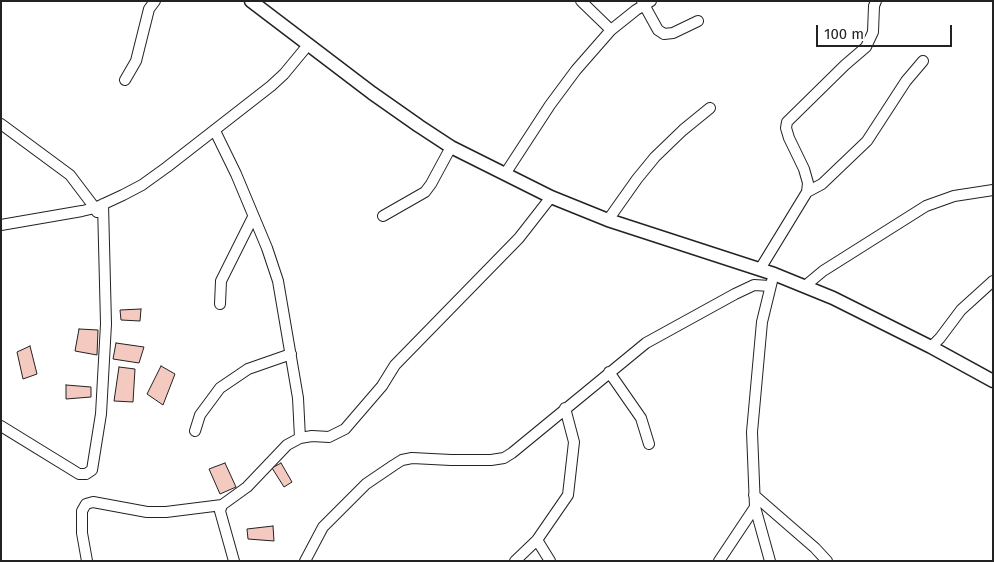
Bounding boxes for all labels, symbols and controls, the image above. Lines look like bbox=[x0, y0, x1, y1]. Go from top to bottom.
scale bar bbox=[819, 15, 955, 47]
text: 100 m bbox=[824, 25, 864, 43]

